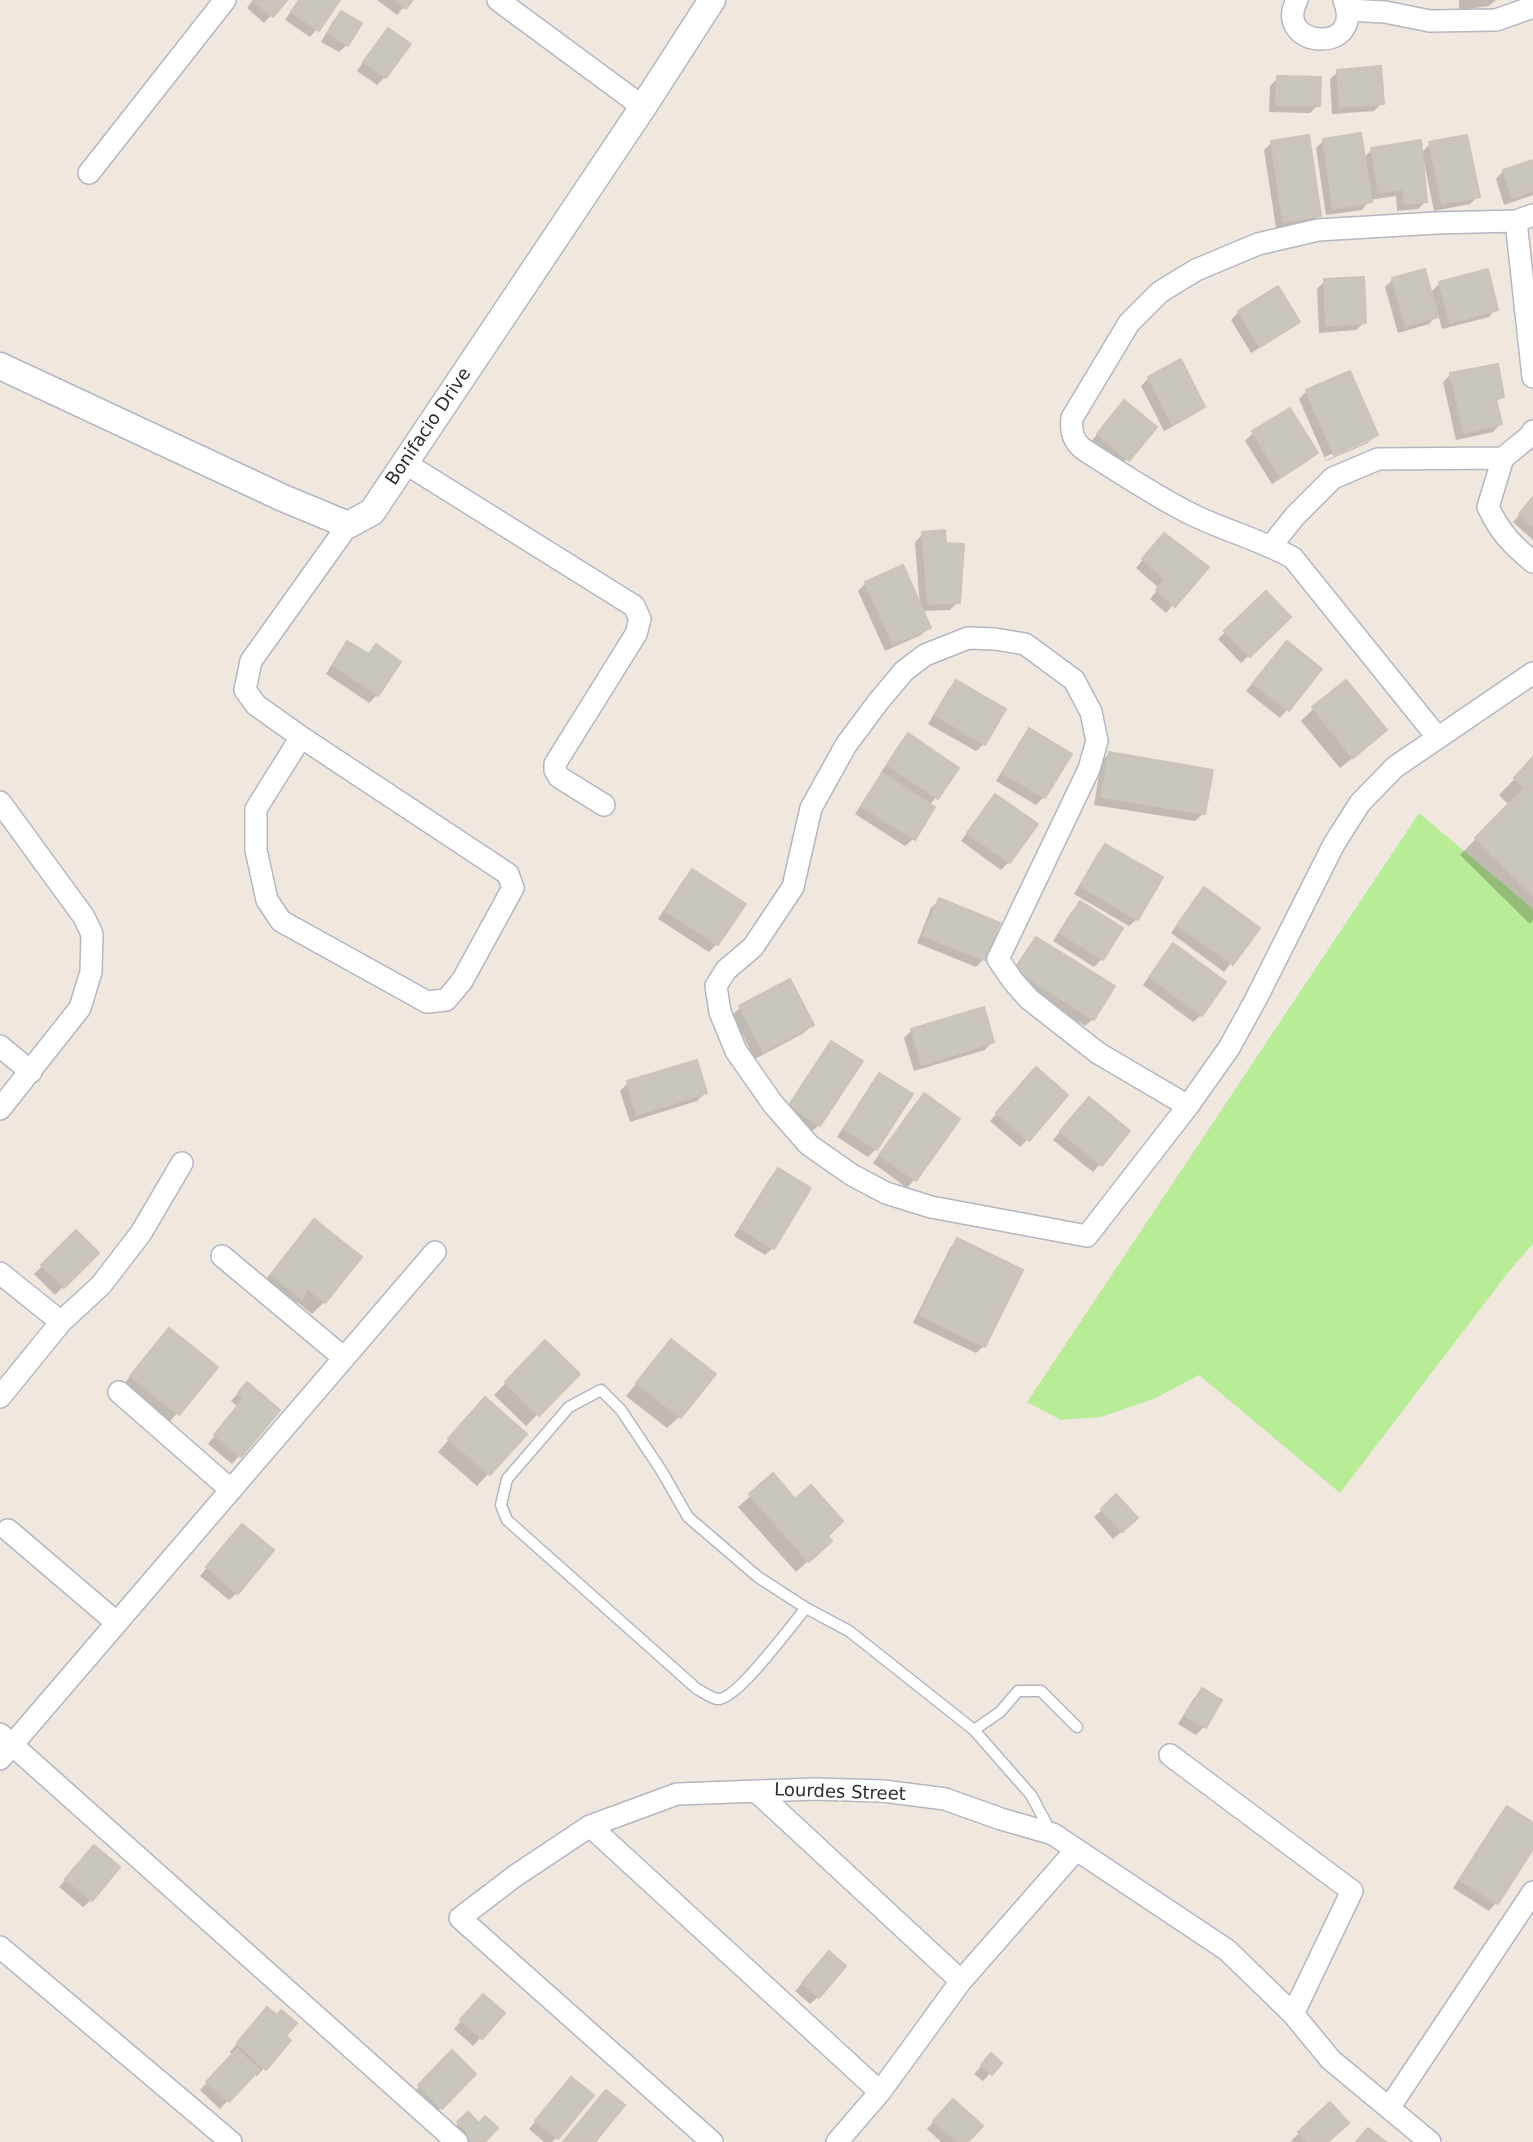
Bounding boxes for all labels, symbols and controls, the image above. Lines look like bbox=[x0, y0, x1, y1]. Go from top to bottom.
street label: Bonifacio Drive bbox=[382, 364, 476, 490]
street label: Lourdes Street bbox=[774, 1780, 906, 1806]

